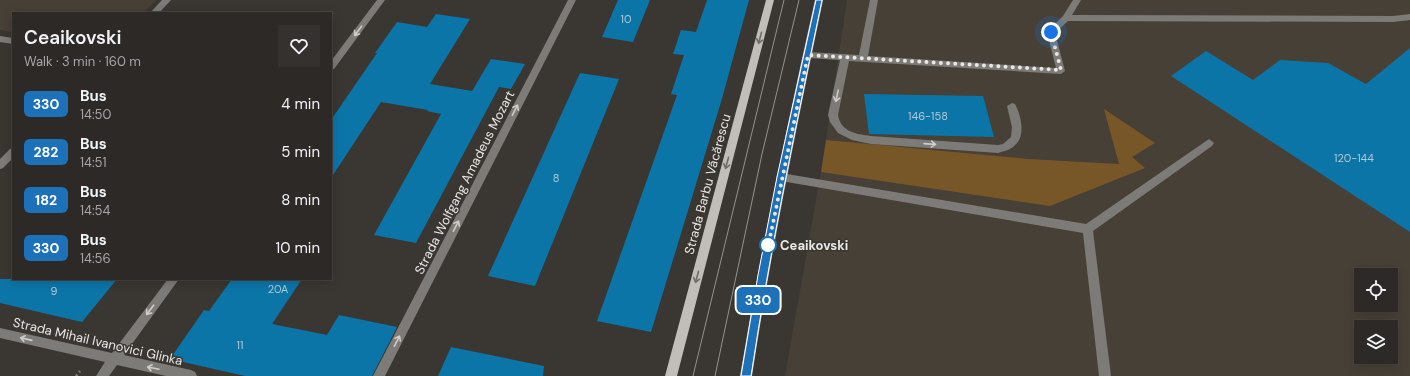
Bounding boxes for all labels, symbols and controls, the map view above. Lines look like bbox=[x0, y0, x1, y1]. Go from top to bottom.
house number: 10 bbox=[621, 12, 631, 26]
your location bbox=[1041, 22, 1061, 42]
text: Ceaikovski bbox=[24, 25, 122, 50]
button: heart bbox=[278, 25, 320, 67]
one-way arrow bbox=[354, 26, 362, 37]
one-way arrow bbox=[756, 31, 764, 44]
text: Walk · 3 min · 160 m bbox=[24, 53, 141, 70]
text: Bus bbox=[80, 86, 107, 106]
street label: Strada Wolfgang Amadeus Mozart bbox=[411, 87, 518, 277]
one-way arrow bbox=[832, 89, 840, 102]
text: 4 min bbox=[281, 94, 320, 114]
text: 330 bbox=[33, 95, 59, 113]
one-way arrow bbox=[512, 104, 519, 116]
text: 14:50 bbox=[80, 106, 111, 123]
house number: 146-158 bbox=[908, 109, 948, 123]
street label: Strada Barbu Văcărescu bbox=[681, 112, 734, 256]
text: Bus bbox=[80, 134, 107, 154]
one-way arrow bbox=[923, 141, 936, 148]
text: 5 min bbox=[281, 142, 320, 162]
text: 282 bbox=[34, 143, 58, 161]
house number: 120-144 bbox=[1334, 151, 1374, 165]
text: 14:51 bbox=[80, 154, 107, 171]
one-way arrow bbox=[723, 157, 730, 170]
house number: 8 bbox=[553, 171, 559, 185]
text: Bus bbox=[80, 182, 107, 202]
text: 8 min bbox=[281, 190, 320, 210]
text: 182 bbox=[35, 191, 57, 209]
text: 14:54 bbox=[80, 202, 110, 219]
one-way arrow bbox=[453, 220, 460, 232]
text: Bus bbox=[80, 230, 107, 250]
marker: Ceaikovski bbox=[759, 236, 777, 254]
place label: Ceaikovski bbox=[780, 237, 848, 254]
text: 10 min bbox=[275, 238, 320, 258]
text: 330 bbox=[33, 239, 59, 257]
text: 14:56 bbox=[80, 250, 111, 267]
map controls bbox=[1354, 268, 1398, 364]
button: locate bbox=[1354, 268, 1398, 312]
one-way arrow bbox=[693, 270, 700, 283]
house number: 20A bbox=[268, 282, 288, 296]
house number: 9 bbox=[51, 284, 58, 298]
line badge: 330 bbox=[735, 287, 781, 313]
text: 330 bbox=[745, 291, 771, 309]
one-way arrow bbox=[146, 305, 154, 316]
street label: Strada Mihail Ivanovici Glinka bbox=[11, 314, 184, 369]
button: layers bbox=[1354, 320, 1398, 364]
one-way arrow bbox=[20, 334, 33, 342]
one-way arrow bbox=[393, 336, 401, 348]
house number: 11 bbox=[237, 338, 243, 352]
one-way arrow bbox=[146, 363, 159, 371]

